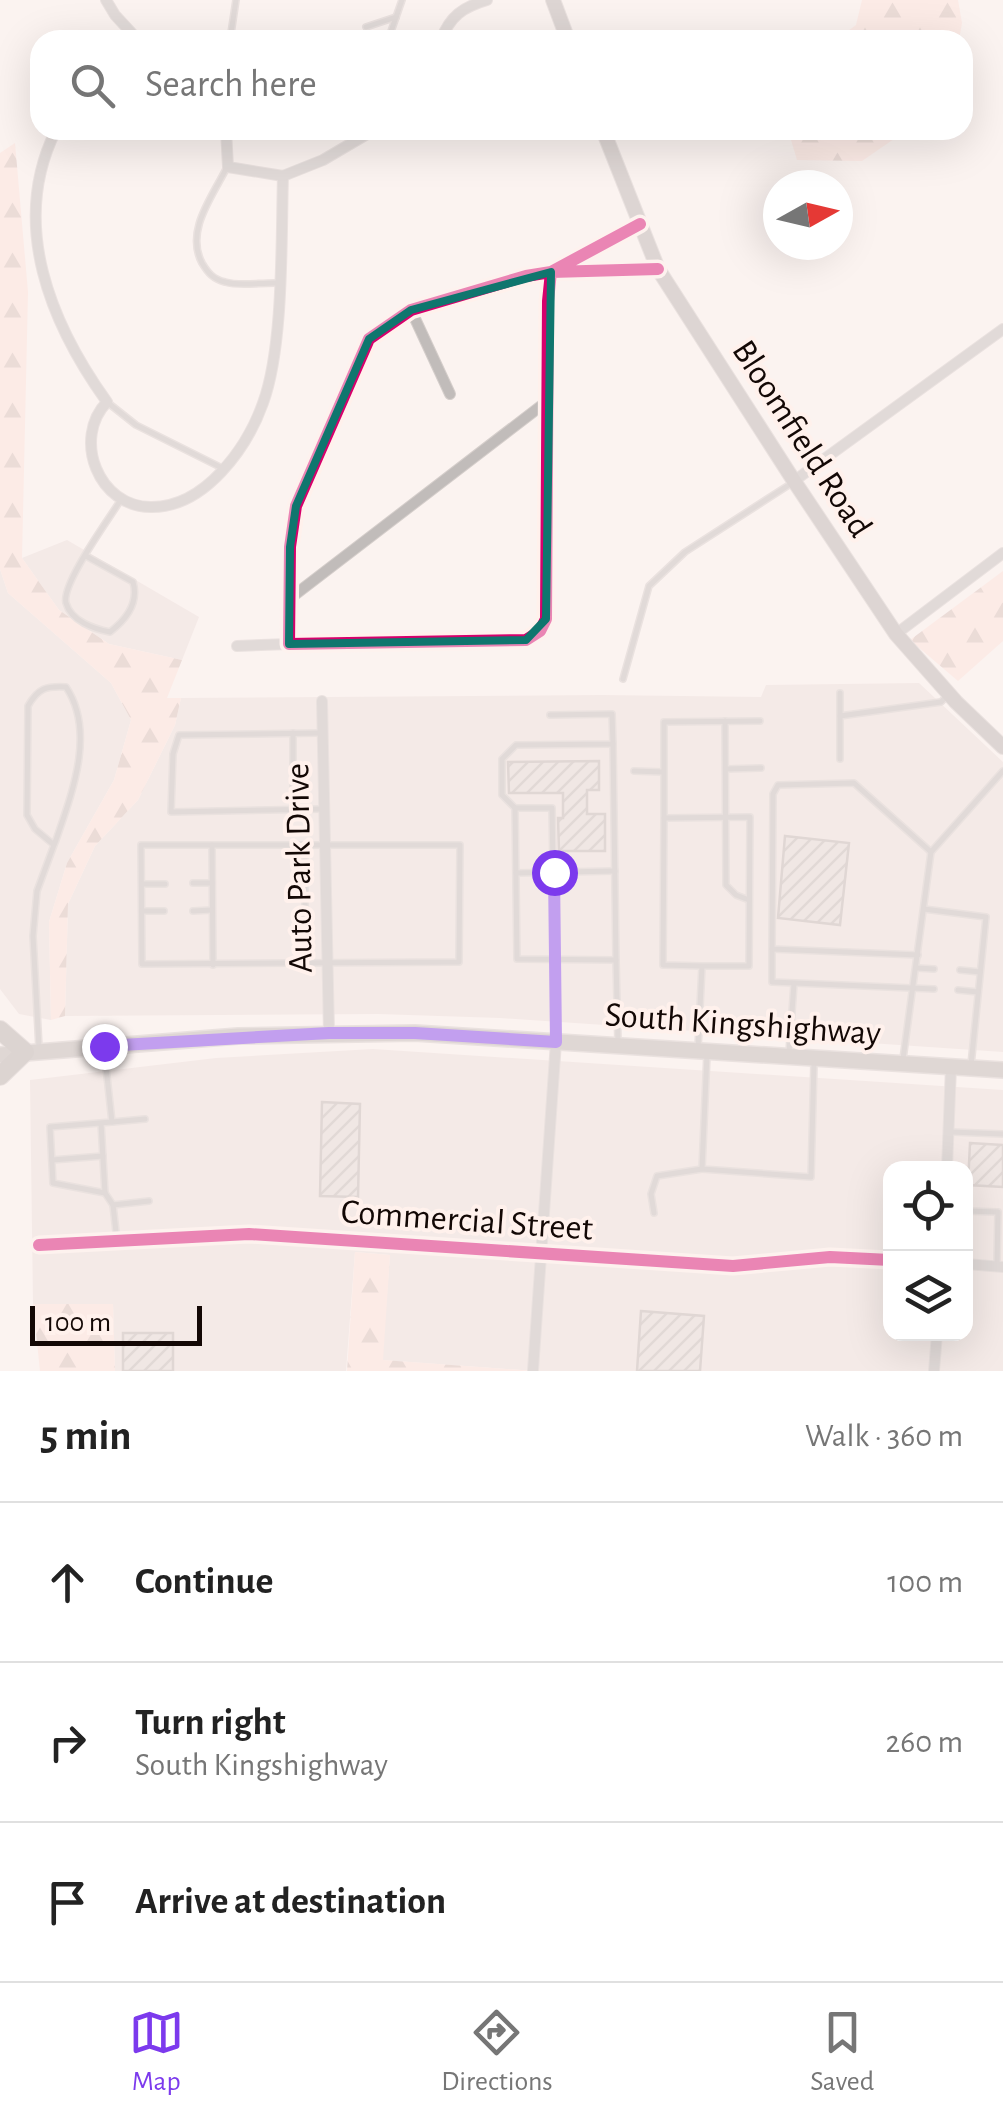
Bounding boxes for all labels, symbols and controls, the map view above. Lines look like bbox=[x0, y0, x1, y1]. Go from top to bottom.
search box bbox=[30, 30, 973, 140]
icon: search bbox=[65, 58, 120, 113]
text: Search here bbox=[145, 66, 317, 104]
north arrow bbox=[763, 170, 853, 260]
street label: Bloomfield Road bbox=[725, 334, 878, 543]
street label: Auto Park Drive bbox=[280, 763, 319, 973]
route start bbox=[532, 850, 578, 896]
street label: South Kingshighway bbox=[604, 997, 882, 1052]
route end bbox=[82, 1024, 128, 1070]
map controls bbox=[883, 1161, 973, 1341]
button: locate bbox=[883, 1161, 973, 1251]
street label: Commercial Street bbox=[340, 1194, 594, 1247]
button: layers bbox=[883, 1251, 973, 1341]
scale bar bbox=[30, 1301, 202, 1346]
text: 100 m bbox=[45, 1309, 111, 1337]
text: 5 min bbox=[40, 1415, 132, 1457]
text: Walk · 360 m bbox=[805, 1420, 963, 1452]
icon: ahead bbox=[40, 1555, 95, 1610]
text: Continue bbox=[135, 1563, 273, 1601]
text: 100 m bbox=[887, 1566, 963, 1598]
text: Turn right bbox=[135, 1704, 285, 1742]
icon: right bbox=[40, 1715, 95, 1770]
text: 260 m bbox=[886, 1726, 963, 1758]
text: South Kingshighway bbox=[135, 1749, 388, 1781]
icon: arrive bbox=[40, 1875, 95, 1930]
text: Arrive at destination bbox=[135, 1883, 446, 1921]
tab: Map bbox=[129, 2005, 184, 2099]
tab: Directions bbox=[441, 2005, 553, 2099]
tab: Saved bbox=[810, 2005, 874, 2099]

